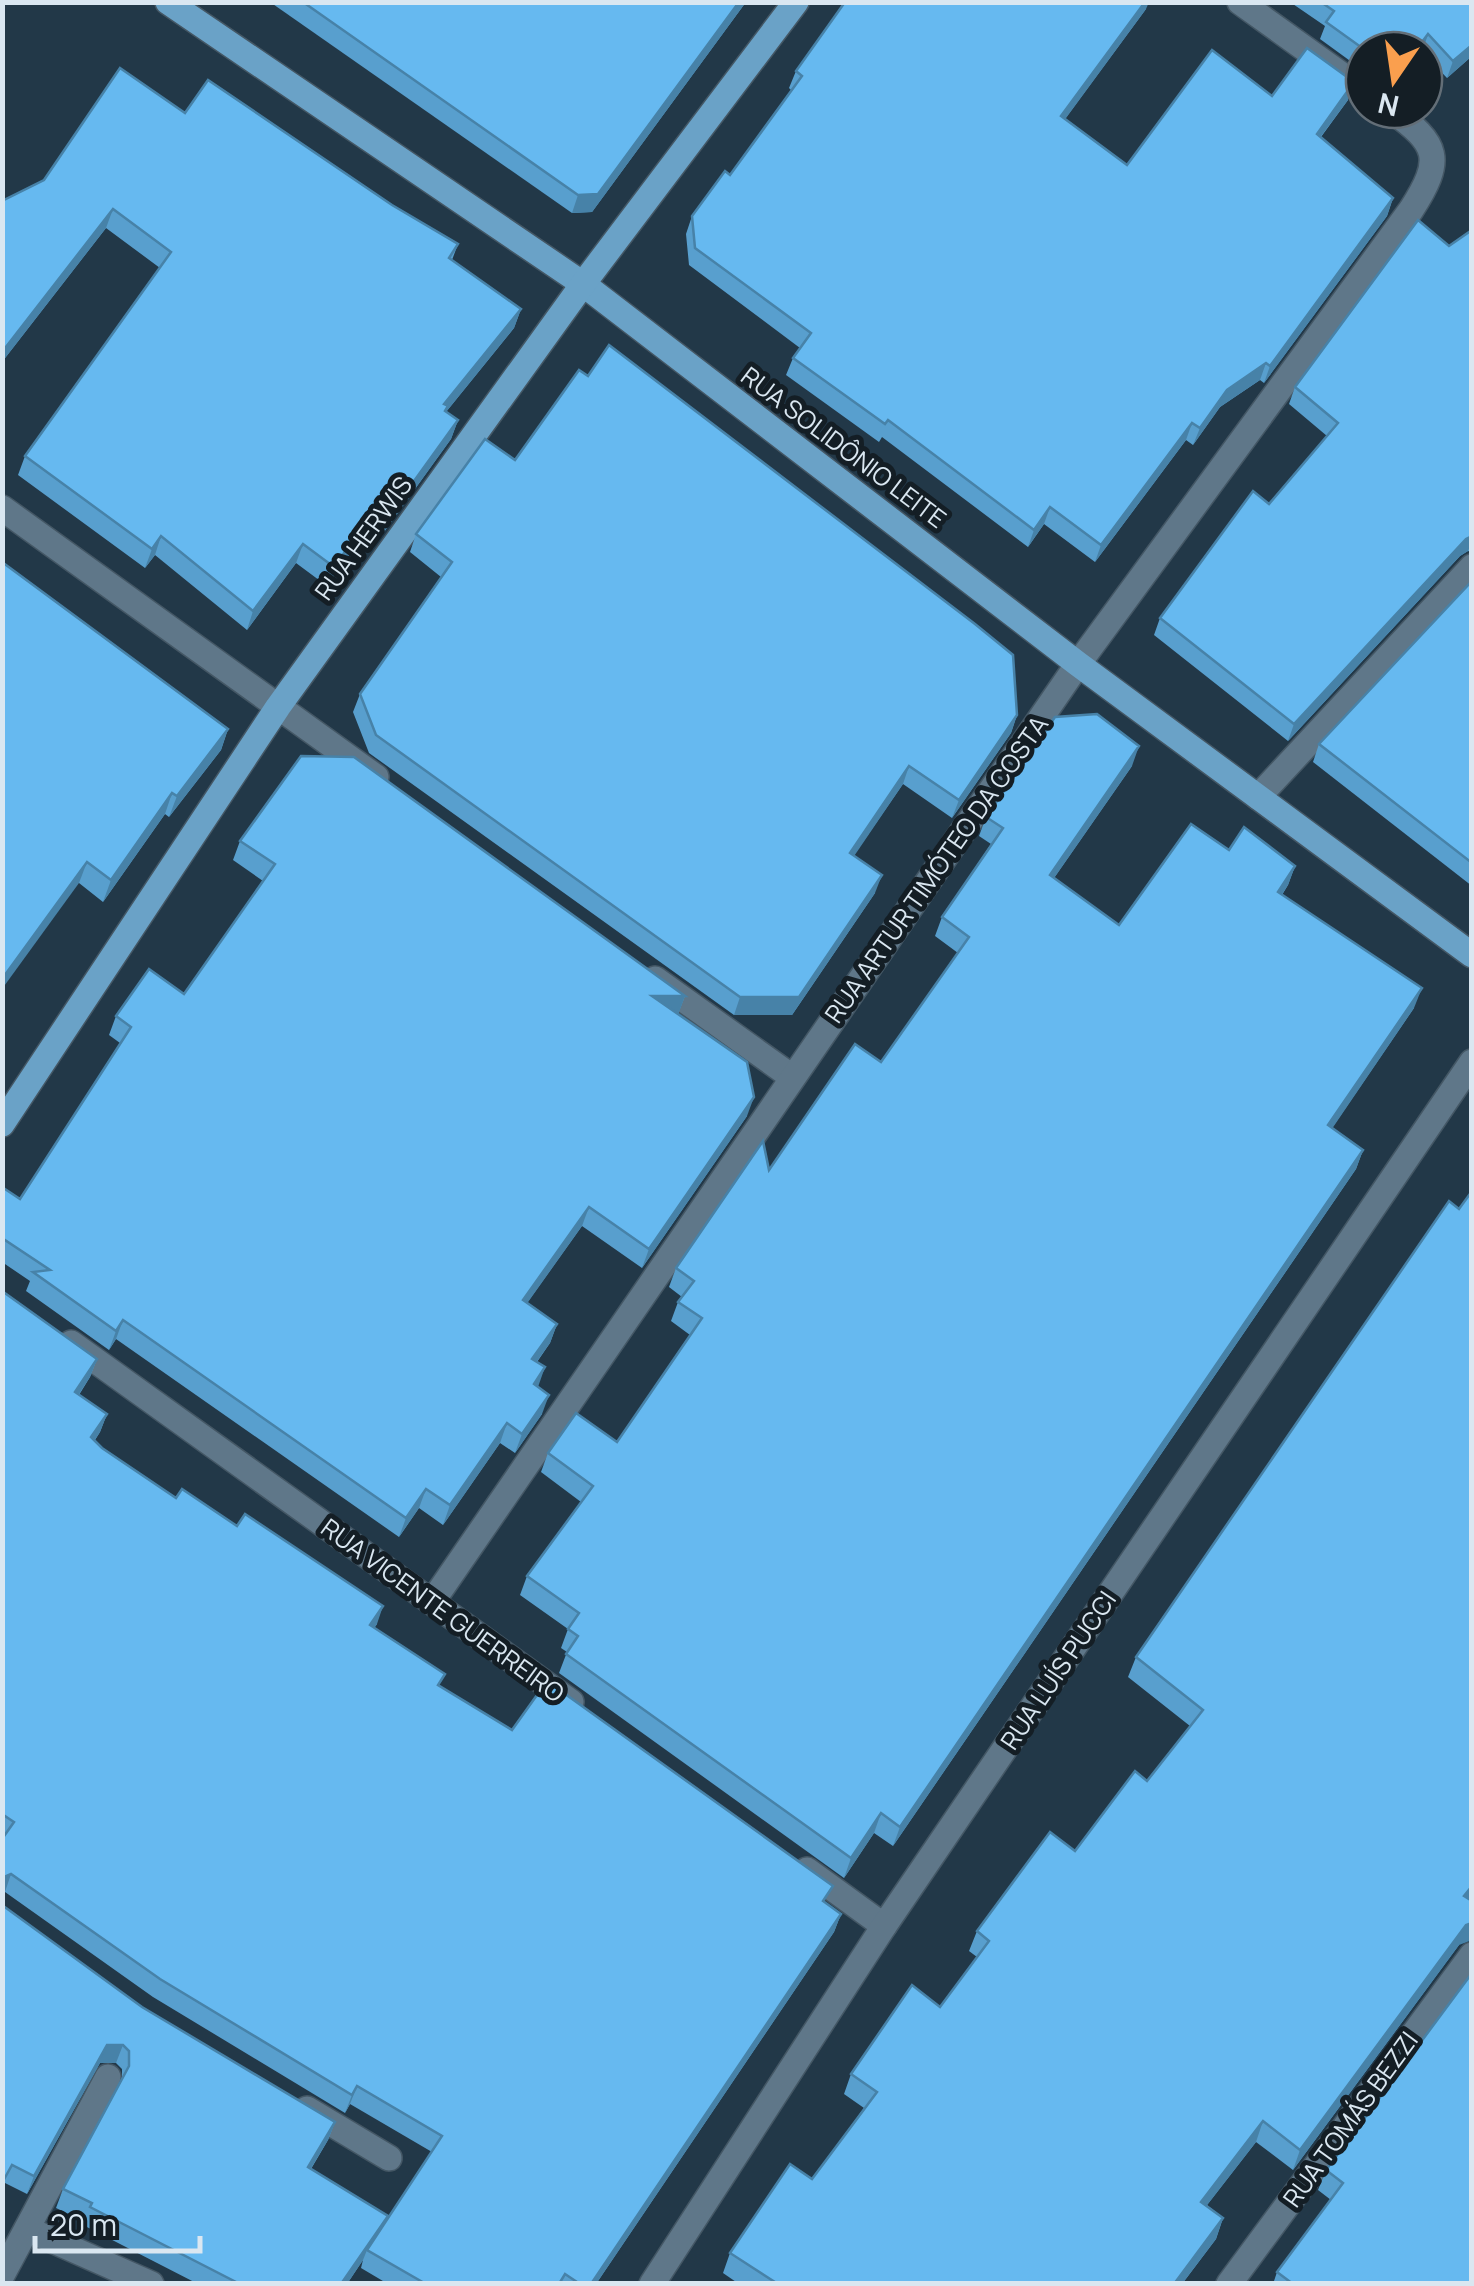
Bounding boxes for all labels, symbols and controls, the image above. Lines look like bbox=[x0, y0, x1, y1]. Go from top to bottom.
north arrow bbox=[1344, 30, 1444, 130]
text: N bbox=[1374, 85, 1402, 126]
street label: RUA SOLIDÔNIO LEITE bbox=[734, 358, 954, 536]
street label: RUA HERWIS bbox=[306, 469, 420, 607]
street label: RUA ARTUR TIMÓTEO DA COSTA bbox=[816, 708, 1056, 1030]
street label: RUA VICENTE GUERREIRO bbox=[314, 1510, 572, 1710]
street label: RUA LUÍS PUCCI bbox=[992, 1584, 1124, 1756]
street label: RUA TOMÁS BEZZI bbox=[1274, 2024, 1426, 2214]
scale bar bbox=[35, 2191, 200, 2253]
text: 20 m bbox=[50, 2204, 117, 2245]

